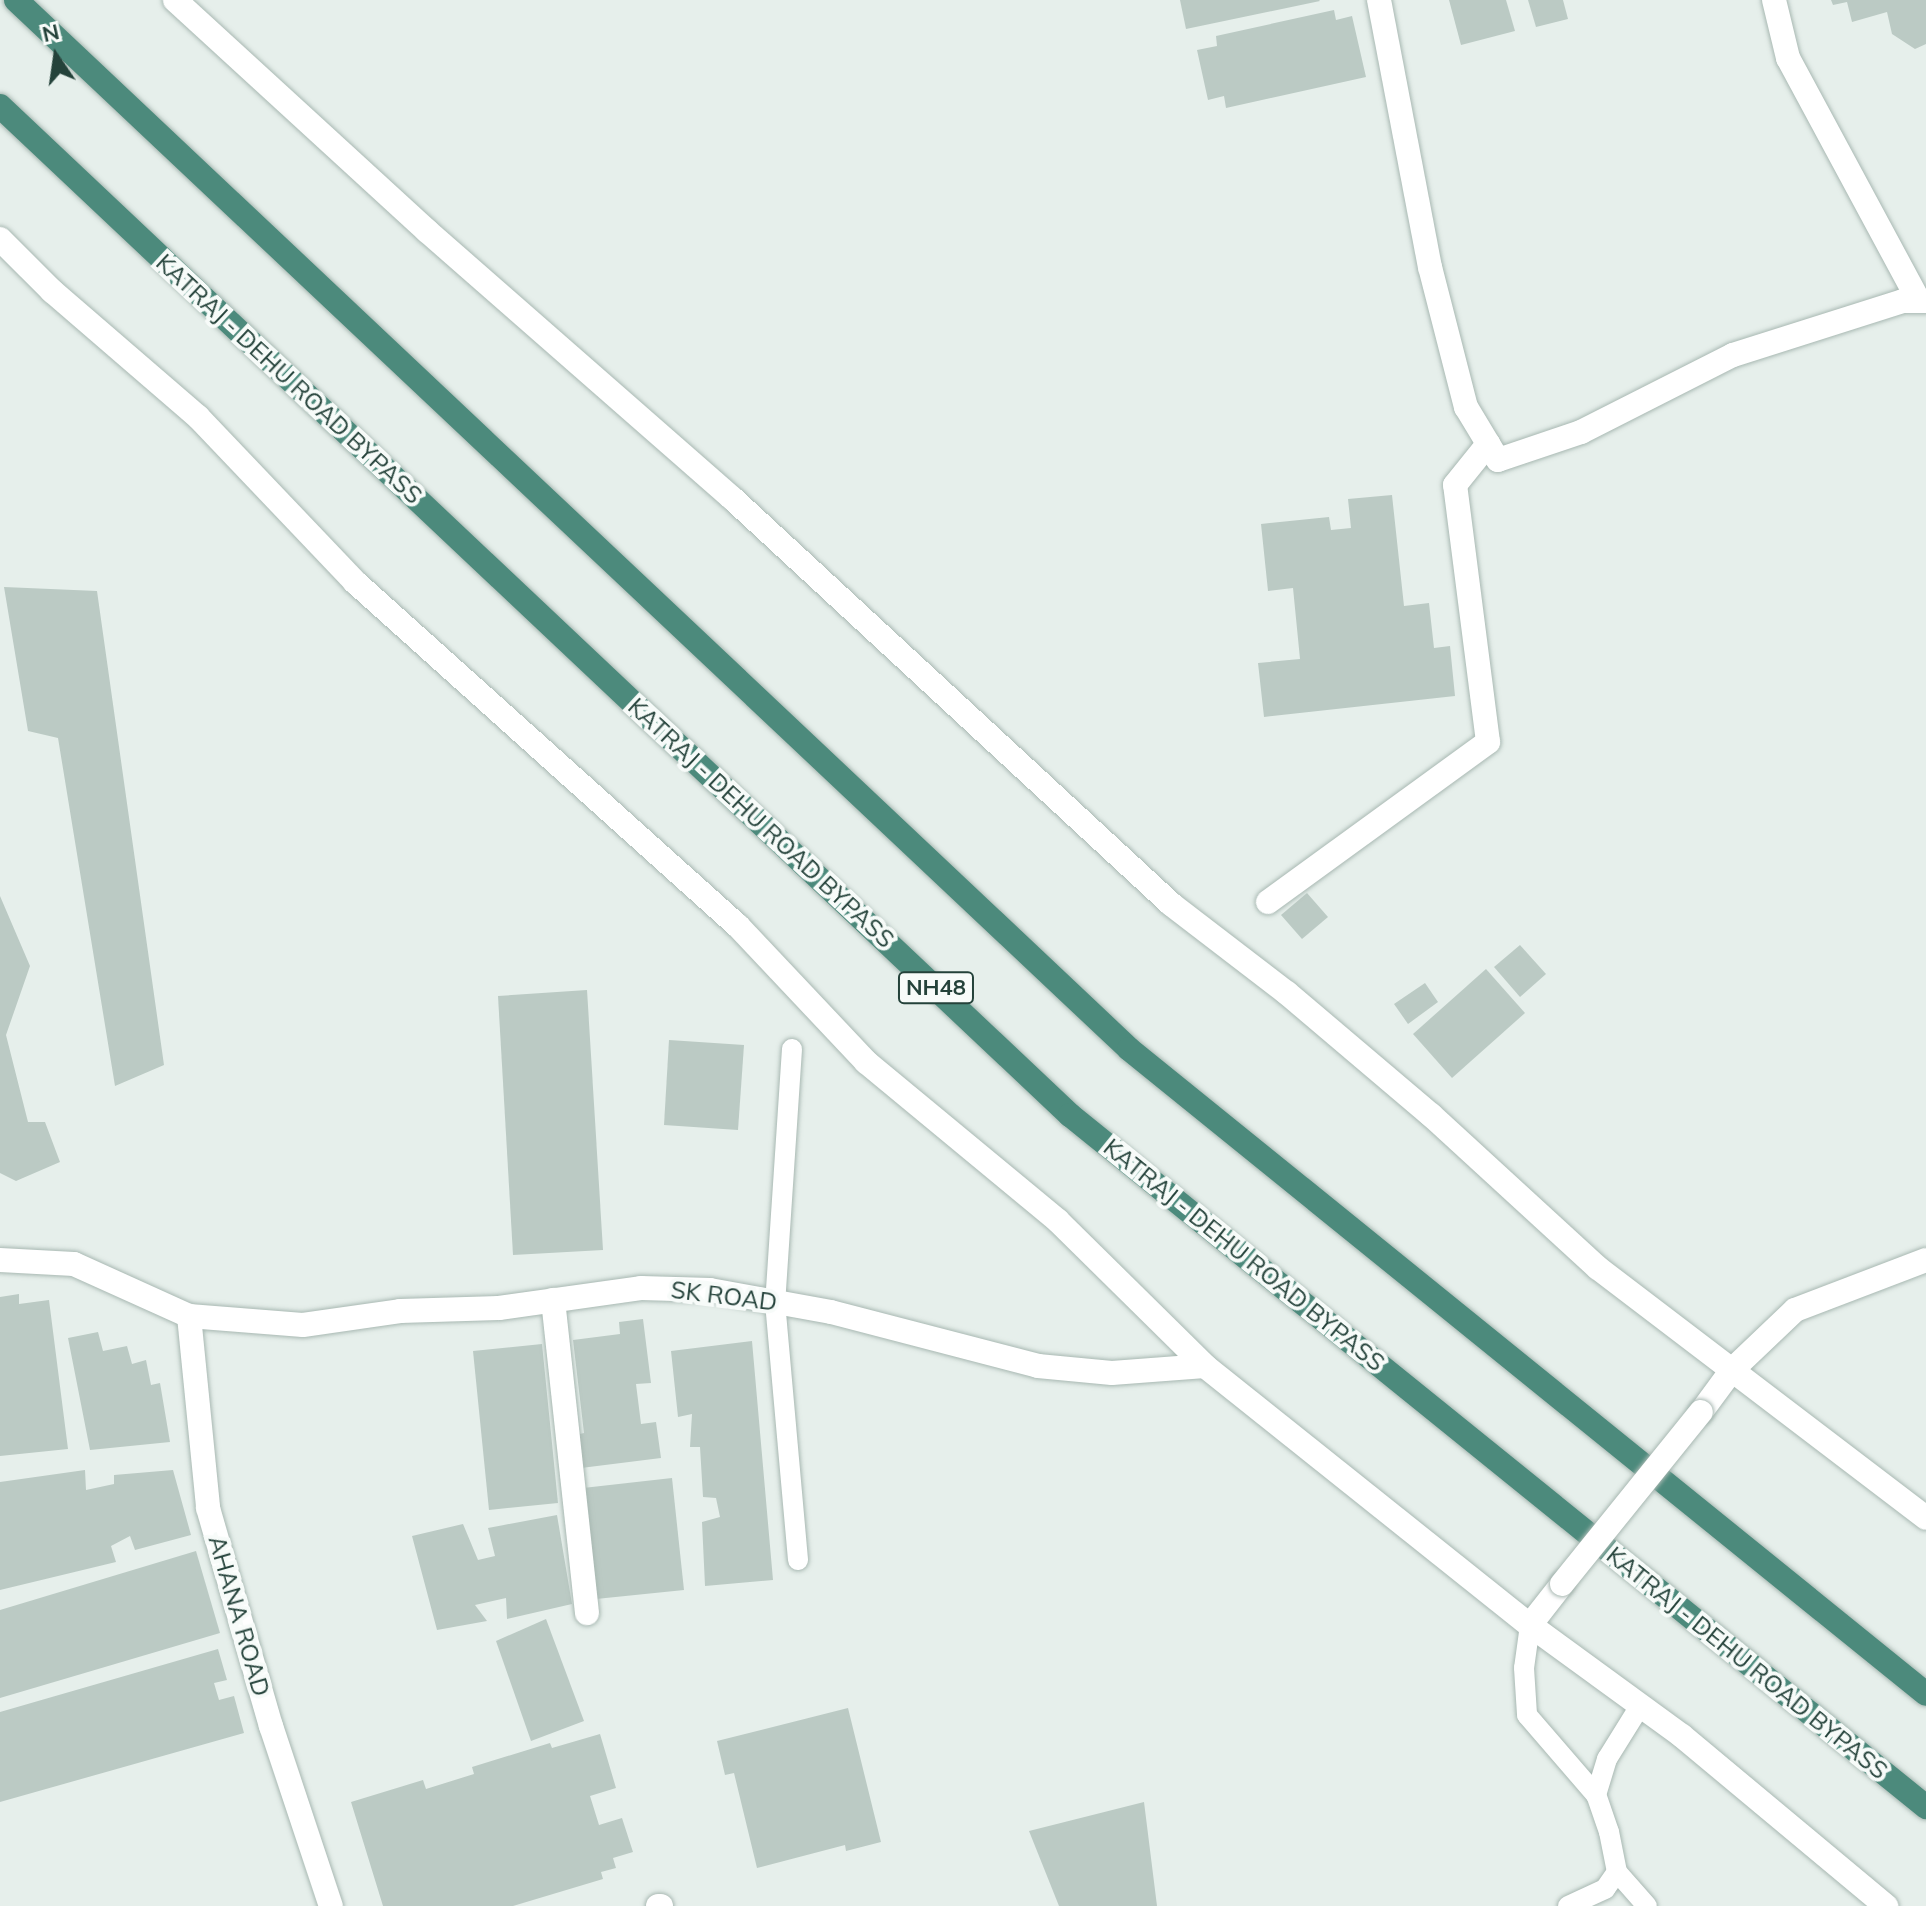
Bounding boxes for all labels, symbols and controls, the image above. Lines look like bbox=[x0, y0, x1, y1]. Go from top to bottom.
north arrow bbox=[16, 16, 96, 96]
text: N bbox=[39, 17, 62, 48]
street label: KATRAJ - DEHU ROAD BYPASS bbox=[150, 248, 428, 510]
street label: KATRAJ - DEHU ROAD BYPASS bbox=[622, 692, 900, 954]
road number: NH48 bbox=[896, 970, 976, 1006]
street label: KATRAJ - DEHU ROAD BYPASS bbox=[1098, 1133, 1390, 1377]
street label: SK ROAD bbox=[669, 1275, 779, 1317]
street label: AHANA ROAD bbox=[202, 1532, 276, 1700]
street label: KATRAJ - DEHU ROAD BYPASS bbox=[1601, 1541, 1893, 1785]

